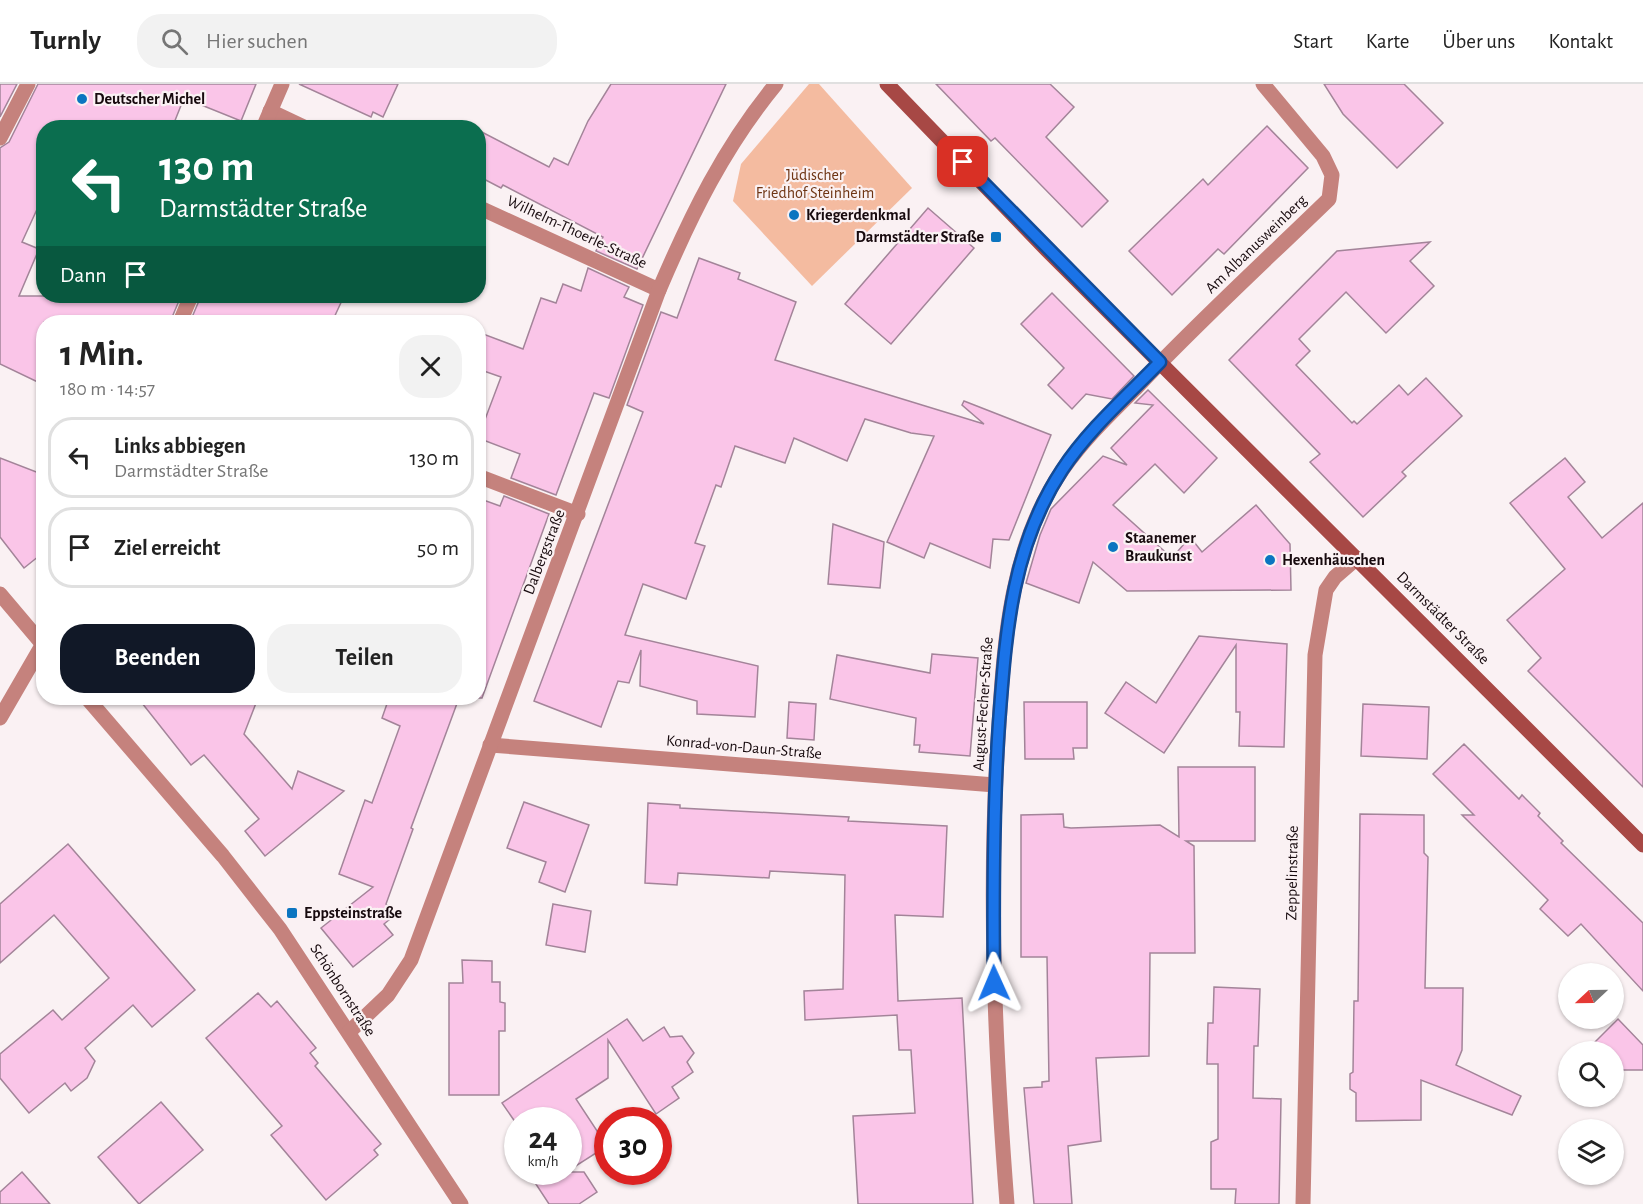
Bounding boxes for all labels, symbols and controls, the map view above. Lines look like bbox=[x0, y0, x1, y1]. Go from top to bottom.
search box bbox=[137, 14, 557, 68]
icon: search bbox=[158, 25, 191, 58]
text: Turnly bbox=[30, 27, 101, 55]
text: Hier suchen bbox=[206, 30, 308, 52]
text: Start bbox=[1293, 31, 1333, 52]
text: Karte bbox=[1366, 31, 1409, 52]
text: Über uns bbox=[1442, 31, 1515, 52]
text: Kontakt bbox=[1548, 31, 1613, 52]
place label: Deutscher Michel bbox=[94, 91, 205, 107]
marker: Deutscher Michel bbox=[75, 92, 89, 106]
pin bbox=[937, 136, 988, 187]
icon: left bbox=[60, 144, 138, 222]
icon: arrive bbox=[946, 145, 979, 178]
text: 130 m bbox=[159, 146, 254, 188]
park label: Jüdischer Friedhof Steinheim bbox=[756, 167, 874, 201]
street label: Am Albanusweinberg bbox=[1202, 192, 1310, 296]
street label: Wilhelm-Thoerle-Straße bbox=[505, 193, 649, 271]
text: Darmstädter Straße bbox=[159, 195, 368, 222]
place label: Kriegerdenkmal bbox=[806, 207, 911, 223]
marker: Kriegerdenkmal bbox=[787, 208, 801, 222]
place label: Darmstädter Straße bbox=[855, 229, 984, 245]
marker: Darmstädter Straße bbox=[989, 230, 1003, 244]
icon: arrive bbox=[119, 258, 152, 291]
text: Dann bbox=[60, 264, 107, 286]
button: close bbox=[399, 335, 462, 398]
text: 1 Min. bbox=[60, 336, 144, 372]
text: 180 m · 14:57 bbox=[60, 379, 155, 399]
text: Links abbiegen bbox=[114, 435, 246, 457]
icon: left bbox=[63, 441, 96, 474]
text: 130 m bbox=[410, 447, 459, 469]
text: Darmstädter Straße bbox=[114, 461, 268, 481]
street label: Dalbergstraße bbox=[520, 507, 568, 597]
place label: Staanemer Braukunst bbox=[1125, 530, 1196, 564]
icon: arrive bbox=[63, 531, 96, 564]
text: Ziel erreicht bbox=[114, 537, 221, 559]
text: 50 m bbox=[417, 537, 459, 559]
marker: Staanemer Braukunst bbox=[1106, 540, 1120, 554]
place label: Hexenhäuschen bbox=[1282, 552, 1385, 568]
marker: Hexenhäuschen bbox=[1263, 553, 1277, 567]
street label: Darmstädter Straße bbox=[1394, 569, 1492, 667]
button: Beenden bbox=[60, 624, 255, 693]
button: Teilen bbox=[267, 624, 462, 693]
street label: August-Fecher-Straße bbox=[970, 636, 996, 772]
street label: Konrad-von-Daun-Straße bbox=[665, 732, 823, 762]
street label: Zeppelinstraße bbox=[1283, 825, 1301, 921]
place label: Eppsteinstraße bbox=[304, 905, 403, 921]
marker: Eppsteinstraße bbox=[285, 906, 299, 920]
street label: Schönbornstraße bbox=[307, 941, 379, 1039]
position arrow bbox=[962, 951, 1026, 1015]
north arrow bbox=[1558, 963, 1624, 1029]
map controls bbox=[1558, 963, 1624, 1185]
button: search bbox=[1558, 1041, 1624, 1107]
speed limit sign: 30 bbox=[594, 1107, 672, 1185]
button: layers bbox=[1558, 1119, 1624, 1185]
text: 24 bbox=[528, 1124, 558, 1154]
text: km/h bbox=[528, 1154, 558, 1169]

